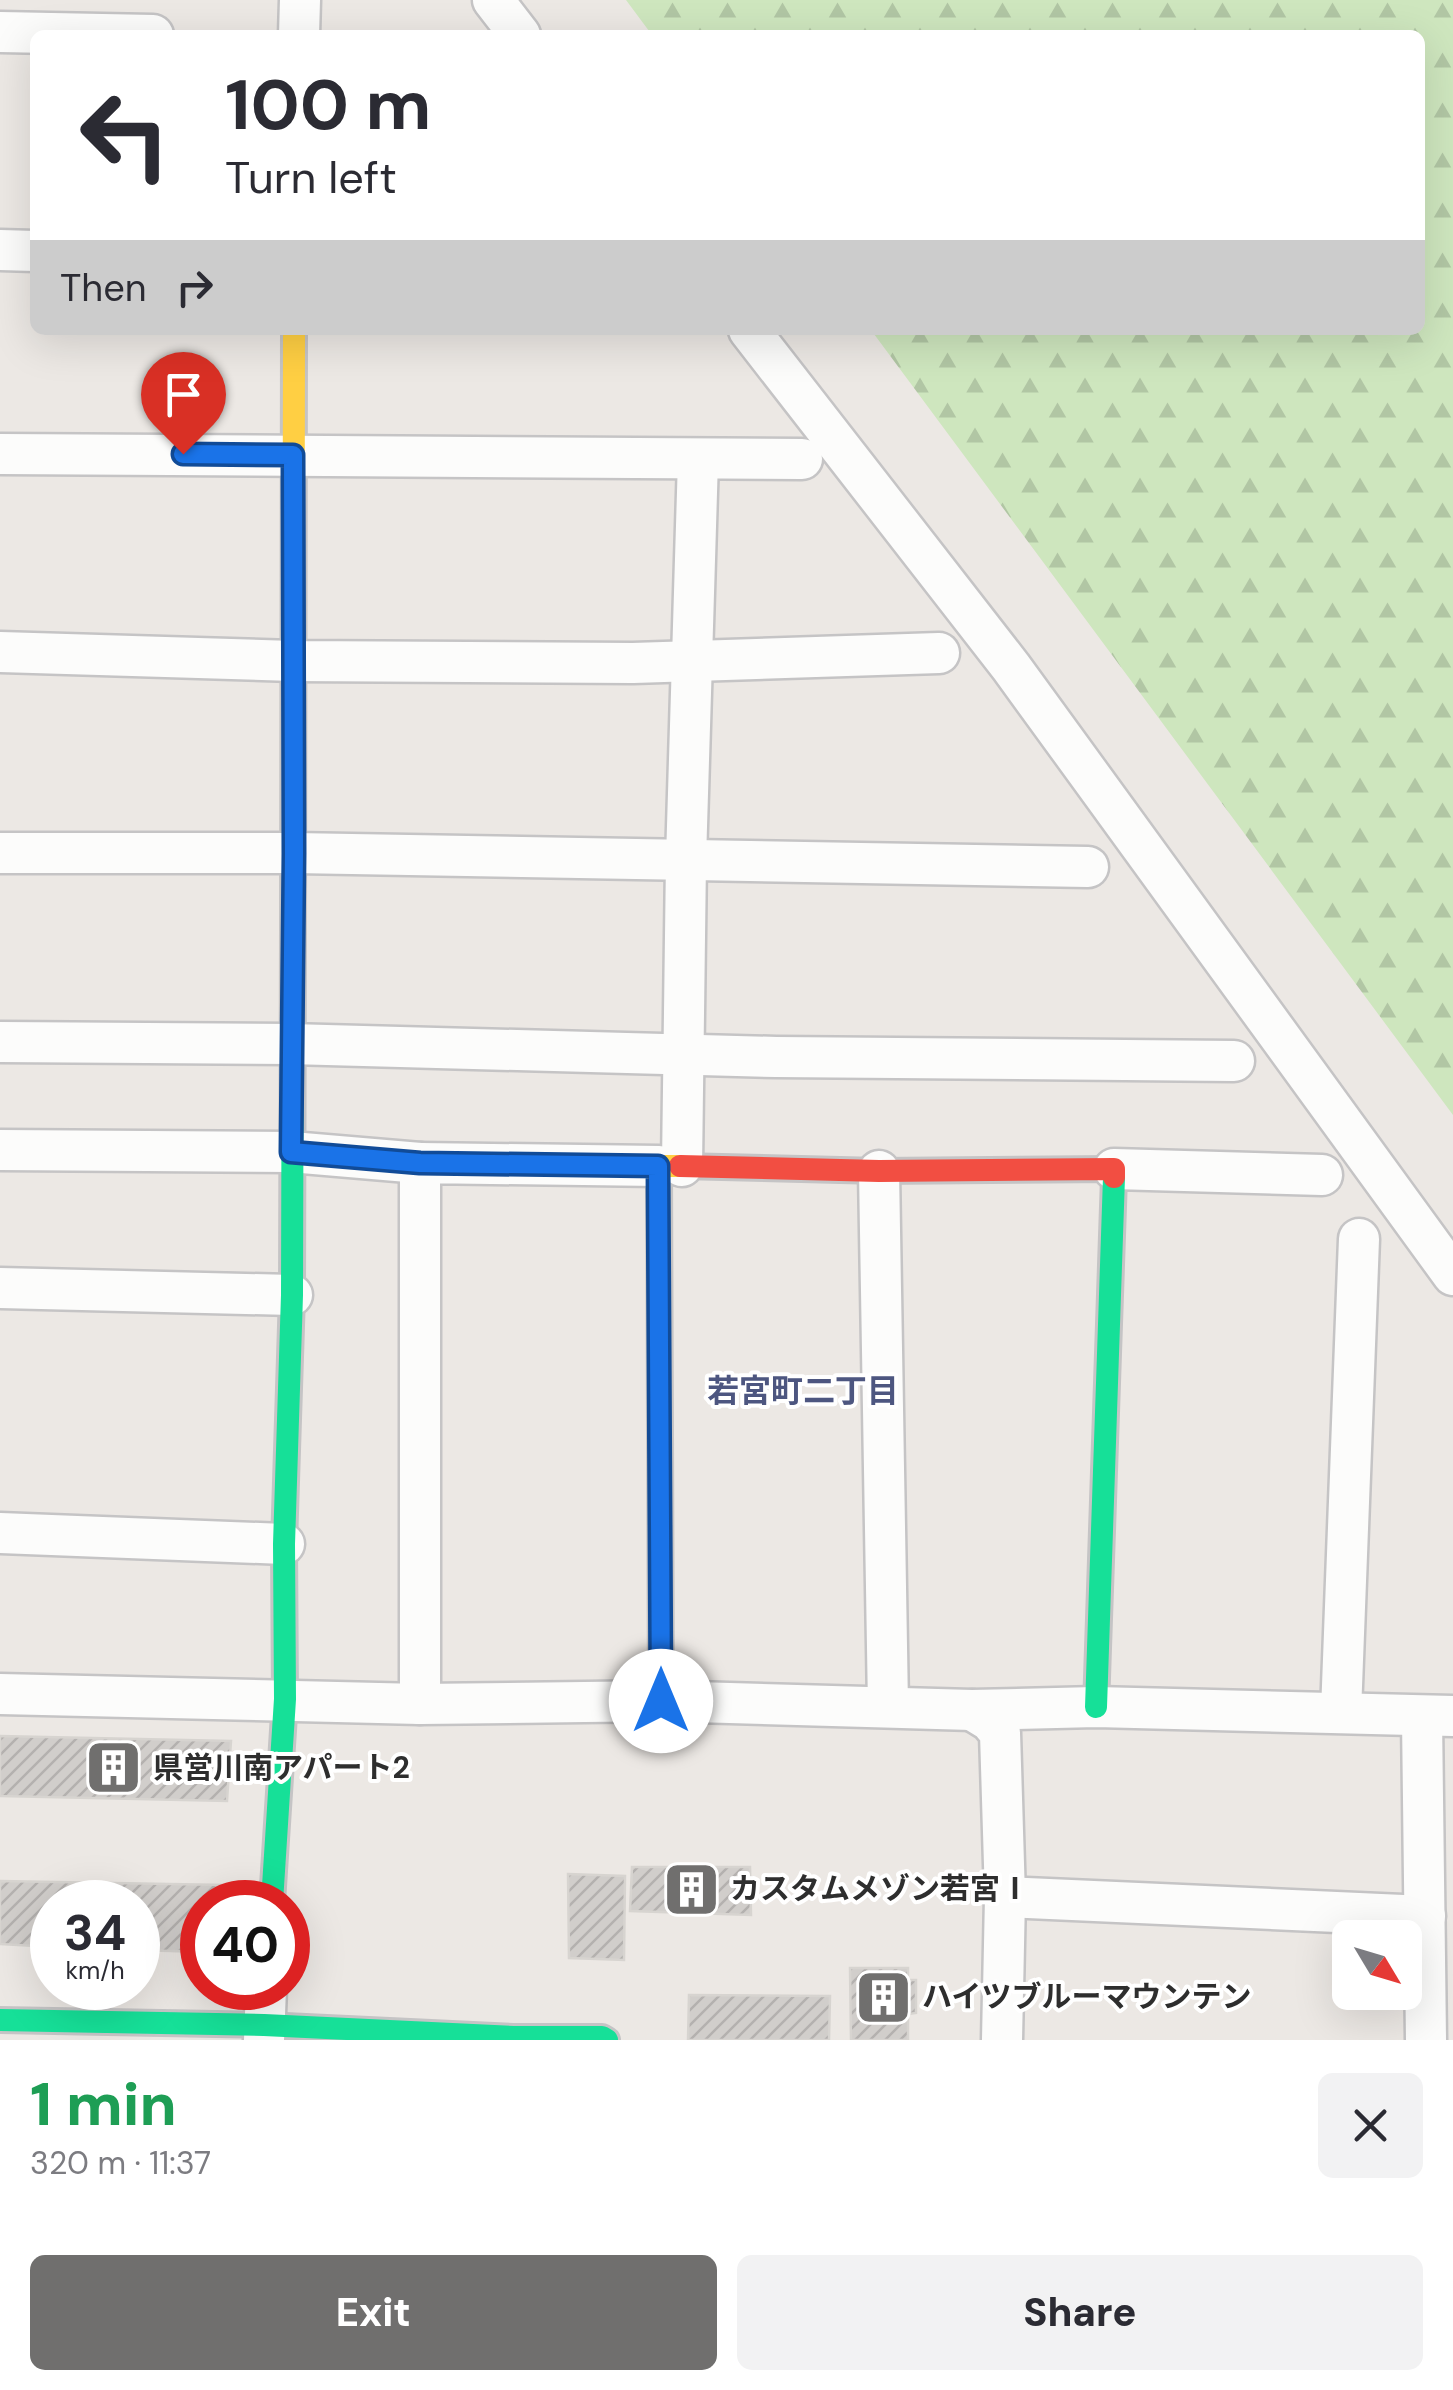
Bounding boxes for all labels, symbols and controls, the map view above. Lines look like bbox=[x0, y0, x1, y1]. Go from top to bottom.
text: 100 m bbox=[225, 60, 431, 151]
icon: left bbox=[60, 70, 190, 200]
text: Turn left bbox=[225, 148, 397, 207]
icon: right bbox=[167, 260, 222, 315]
text: Then bbox=[60, 263, 147, 313]
pin bbox=[141, 352, 226, 455]
icon: arrive bbox=[156, 367, 211, 422]
district label: 若宮町二丁目 bbox=[707, 1370, 899, 1412]
position arrow bbox=[609, 1649, 713, 1753]
building icon: 県営川南アパート2 bbox=[84, 1738, 144, 1798]
place label: 県営川南アパート2 bbox=[153, 1748, 410, 1787]
building icon: カスタムメゾン若宮Ⅰ bbox=[661, 1859, 721, 1919]
place label: カスタムメゾン若宮Ⅰ bbox=[730, 1869, 1030, 1908]
speed limit sign: 40 bbox=[180, 1880, 310, 2010]
text: 34 bbox=[64, 1900, 126, 1966]
north arrow bbox=[1332, 1920, 1422, 2010]
map controls bbox=[1332, 1920, 1422, 2010]
text: km/h bbox=[65, 1954, 125, 1987]
building icon: ハイツブルーマウンテン bbox=[853, 1967, 913, 2027]
place label: ハイツブルーマウンテン bbox=[922, 1977, 1251, 2016]
text: 1 min bbox=[30, 2065, 177, 2144]
button: close bbox=[1318, 2073, 1423, 2178]
text: 320 m · 11:37 bbox=[30, 2142, 211, 2184]
button: Exit bbox=[30, 2255, 717, 2370]
button: Share bbox=[737, 2255, 1423, 2370]

